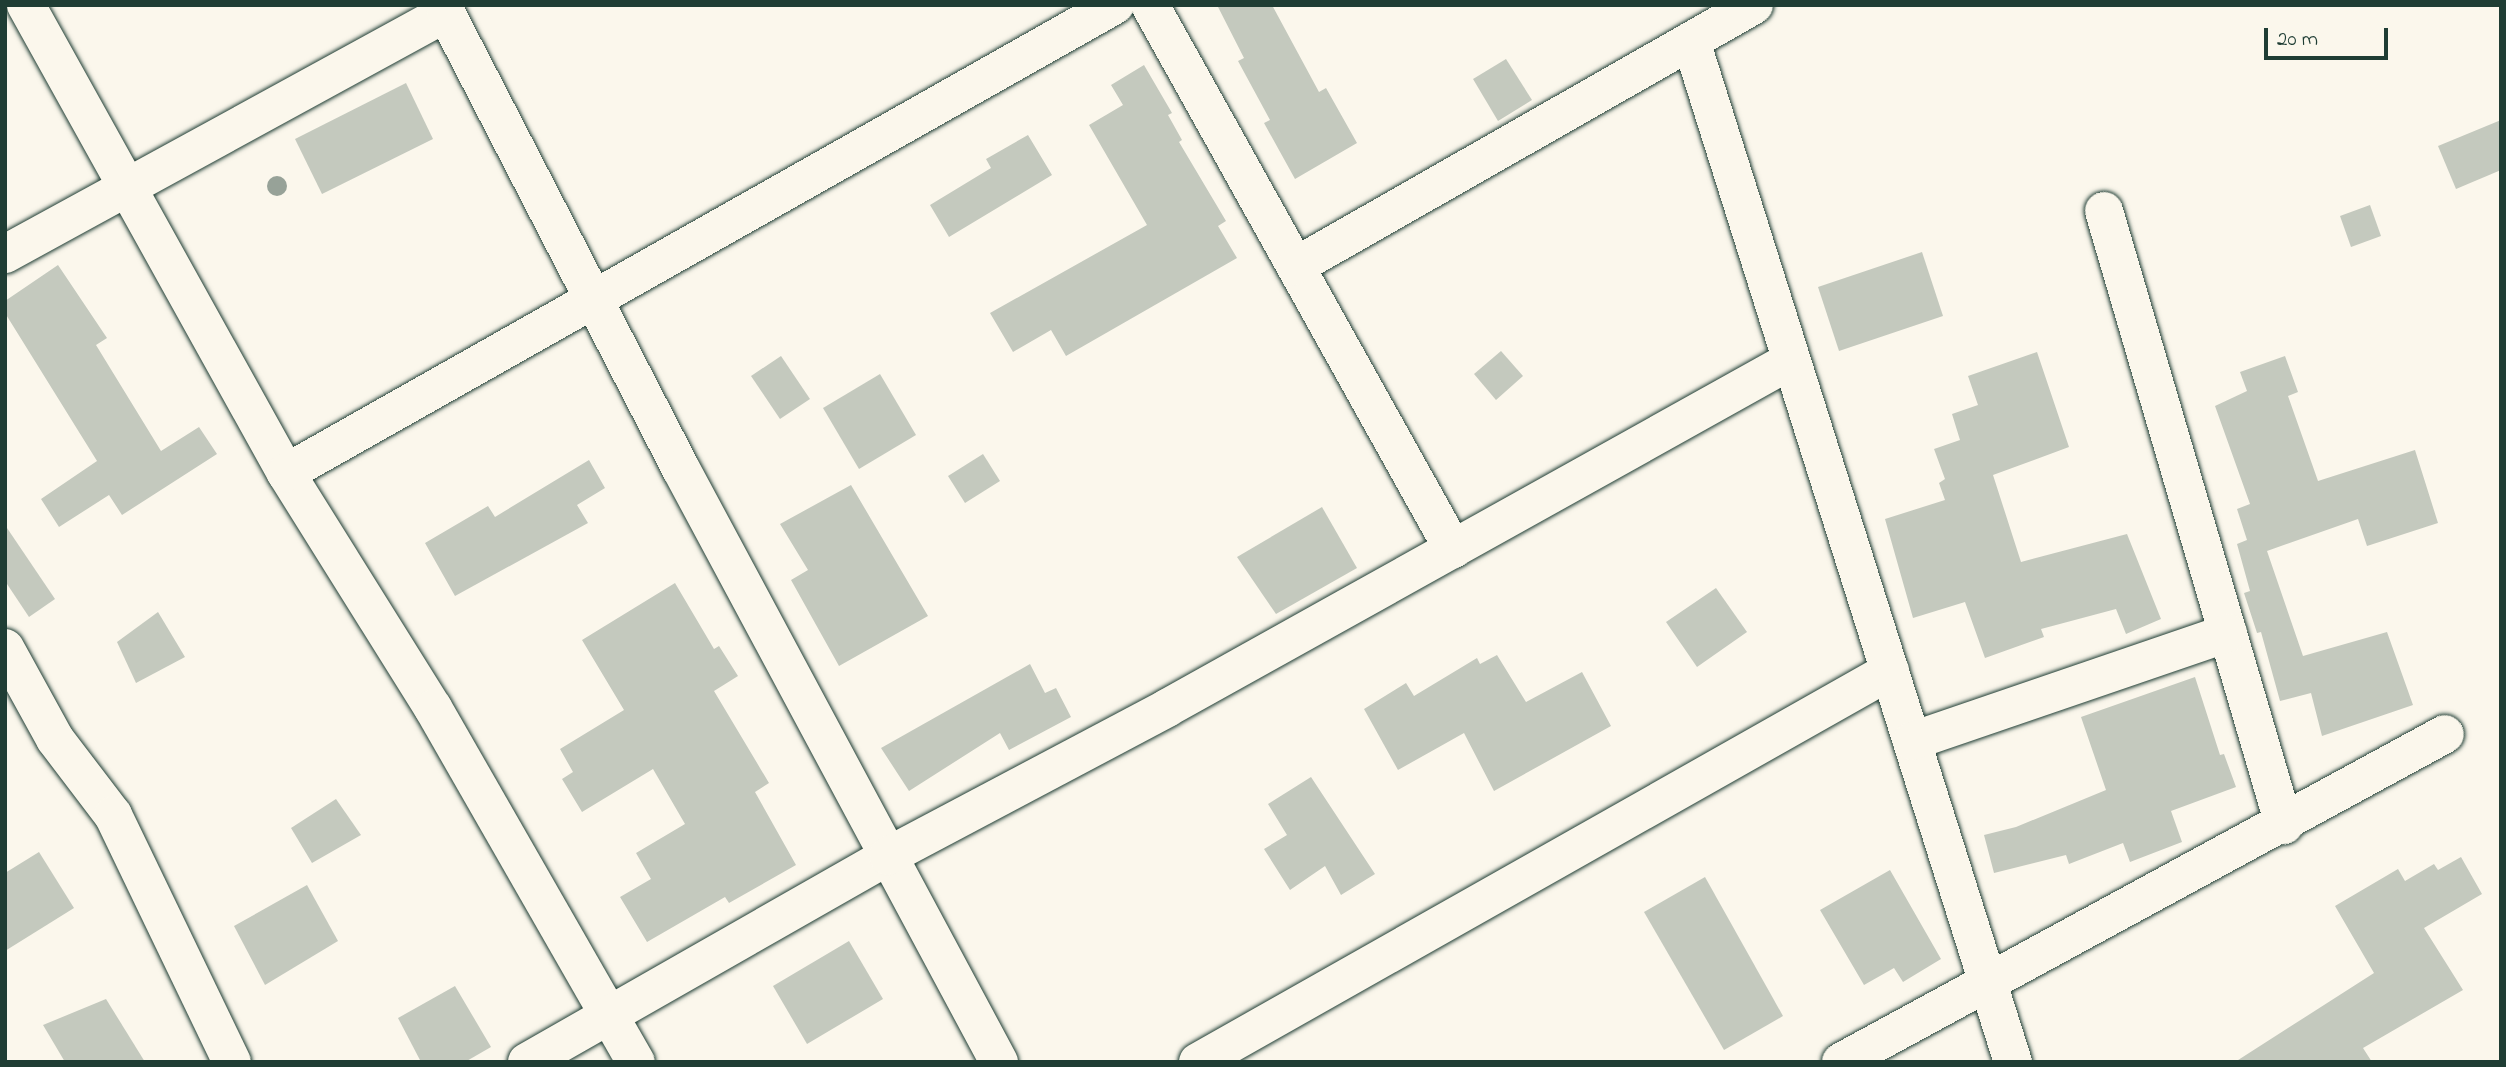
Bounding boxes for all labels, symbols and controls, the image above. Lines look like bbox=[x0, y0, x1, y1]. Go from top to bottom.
scale bar bbox=[2268, 14, 2392, 58]
text: 20 m bbox=[2277, 25, 2318, 55]

